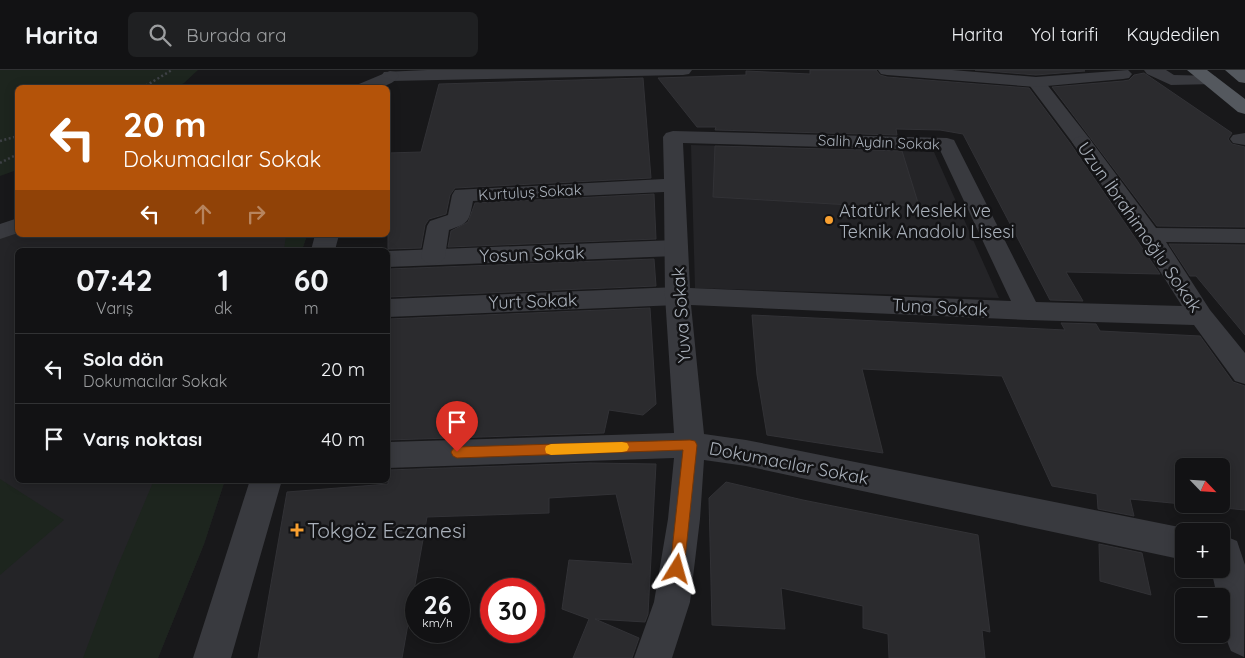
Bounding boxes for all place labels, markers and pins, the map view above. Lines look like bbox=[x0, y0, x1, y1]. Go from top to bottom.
place label: Atatürk Mesleki ve Teknik Anadolu Lisesi bbox=[839, 199, 1015, 243]
marker: Atatürk Mesleki ve Teknik Anadolu Lisesi bbox=[823, 214, 835, 226]
pin bbox=[436, 401, 478, 452]
place label: Tokgöz Eczanesi bbox=[307, 517, 466, 543]
marker: Tokgöz Eczanesi bbox=[291, 524, 303, 536]

